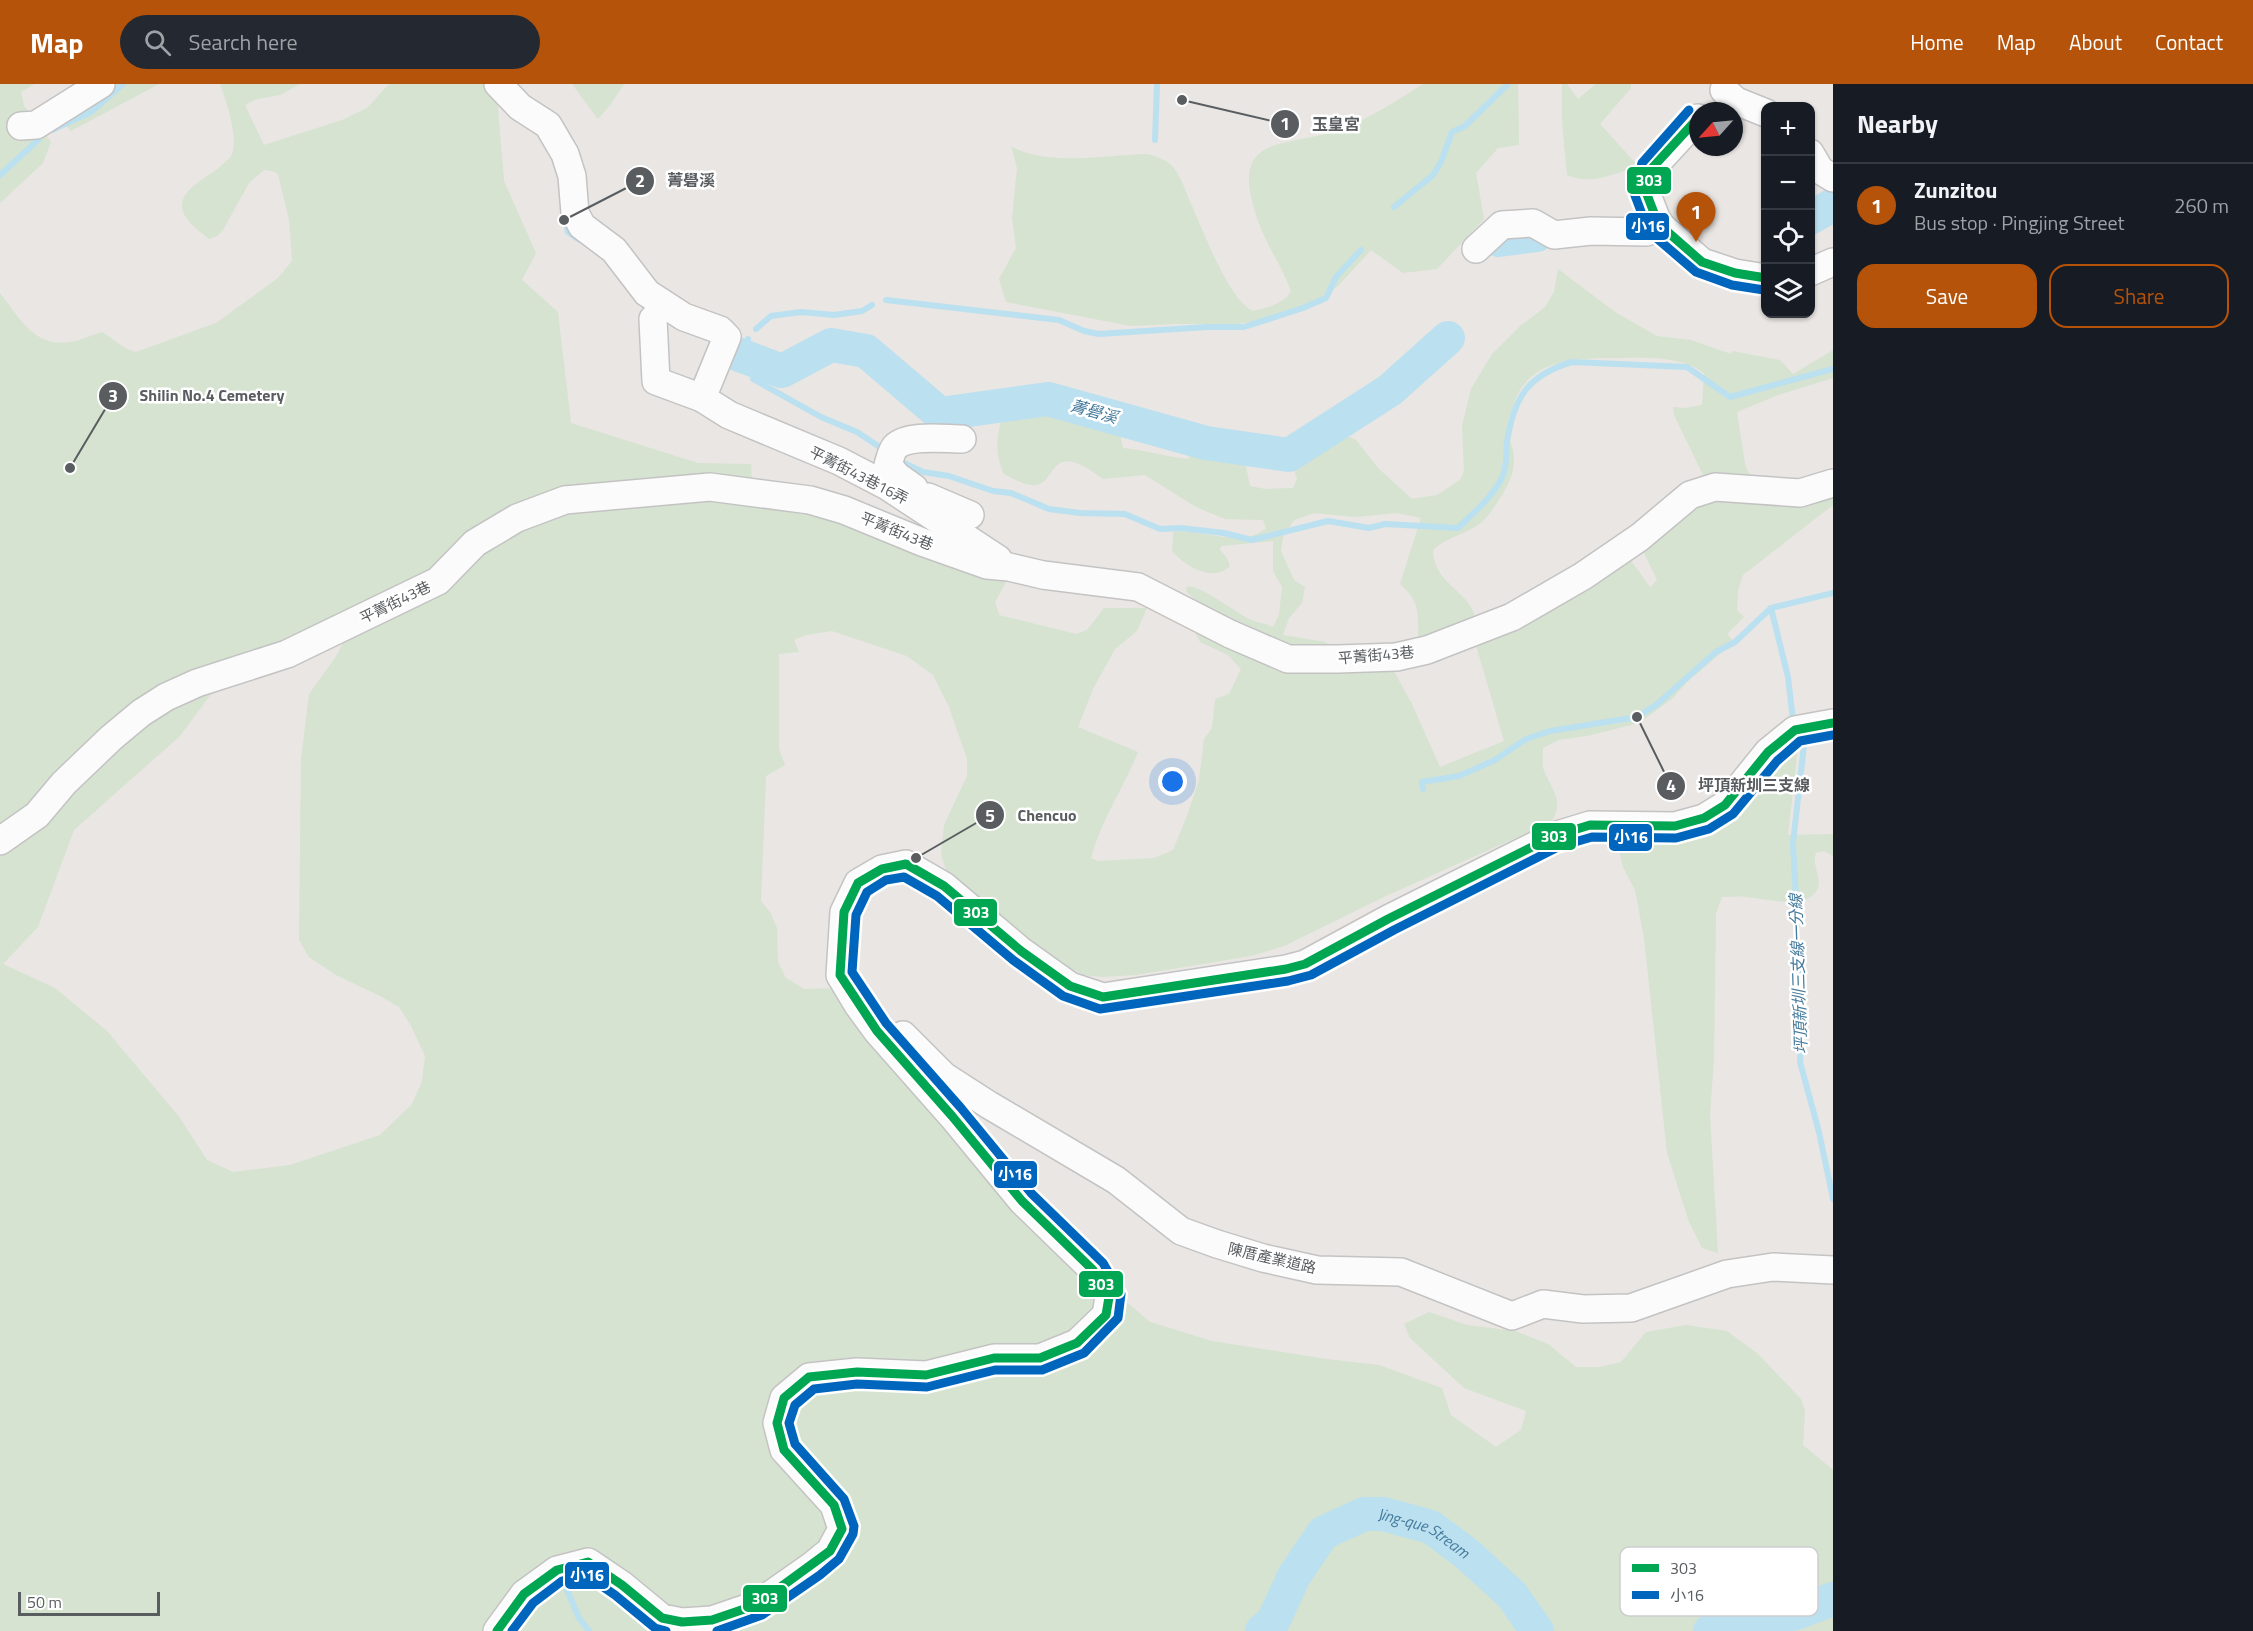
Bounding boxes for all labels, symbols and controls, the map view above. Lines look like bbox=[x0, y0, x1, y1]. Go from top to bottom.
search box bbox=[120, 15, 540, 69]
text: Map bbox=[30, 21, 84, 64]
text: Search here bbox=[189, 25, 298, 59]
icon: search bbox=[141, 26, 174, 59]
text: Home bbox=[1910, 26, 1964, 58]
text: Map bbox=[1997, 26, 2036, 58]
text: About bbox=[2069, 26, 2122, 58]
text: Contact bbox=[2155, 26, 2223, 58]
north arrow bbox=[1689, 102, 1743, 156]
map controls bbox=[1761, 102, 1815, 318]
button: + bbox=[1761, 102, 1815, 156]
text: Nearby bbox=[1857, 104, 1938, 143]
callout: 玉皇宮 bbox=[1270, 107, 1372, 141]
text: 1 bbox=[1280, 110, 1290, 137]
text: 玉皇宮 bbox=[1312, 112, 1360, 136]
button: − bbox=[1761, 156, 1815, 210]
callout: 菁礐溪 bbox=[625, 164, 727, 198]
line badge: 303 bbox=[1626, 166, 1672, 195]
text: 2 bbox=[635, 167, 645, 194]
text: 菁礐溪 bbox=[667, 168, 715, 192]
text: 303 bbox=[1636, 168, 1662, 192]
text: Zunzitou bbox=[1914, 173, 1997, 207]
text: 1 bbox=[1871, 190, 1882, 221]
text: 260 m bbox=[2174, 190, 2229, 221]
pin: 1 bbox=[1676, 192, 1716, 242]
text: Bus stop · Pingjing Street bbox=[1914, 207, 2125, 238]
button: locate bbox=[1761, 210, 1815, 264]
line badge: 小16 bbox=[1625, 212, 1670, 241]
text: 小16 bbox=[1631, 214, 1665, 238]
button: layers bbox=[1761, 264, 1815, 318]
button: Save bbox=[1857, 264, 2037, 328]
button: Share bbox=[2049, 264, 2229, 328]
callout: Shilin No.4 Cemetery bbox=[98, 379, 296, 413]
text: 3 bbox=[108, 382, 118, 409]
text: Shilin No.4 Cemetery bbox=[140, 383, 284, 407]
water label: 菁礐溪 bbox=[1068, 393, 1122, 430]
street label: 平菁街43巷16弄 bbox=[805, 440, 913, 510]
street label: 平菁街43巷 bbox=[857, 506, 937, 556]
street label: 平菁街43巷 bbox=[355, 575, 435, 629]
street label: 平菁街43巷 bbox=[1337, 640, 1415, 670]
your location bbox=[1158, 767, 1187, 796]
callout: 坪頂新圳三支線 bbox=[1656, 769, 1822, 803]
text: 4 bbox=[1666, 772, 1676, 799]
text: 坪頂新圳三支線 bbox=[1698, 773, 1810, 797]
callout: Chencuo bbox=[975, 798, 1088, 832]
text: 5 bbox=[985, 802, 995, 829]
text: Chencuo bbox=[1017, 803, 1077, 827]
line badge: 303 bbox=[1531, 822, 1577, 851]
line badge: 小16 bbox=[1608, 823, 1653, 852]
text: 303 bbox=[1541, 824, 1567, 848]
text: 小16 bbox=[1614, 825, 1648, 849]
water label: 坪頂新圳三支線一分線 bbox=[1783, 892, 1813, 1054]
line badge: 303 bbox=[953, 898, 998, 927]
text: 303 bbox=[963, 900, 989, 924]
line badge: 小16 bbox=[993, 1160, 1038, 1189]
text: 小16 bbox=[998, 1162, 1032, 1186]
street label: 陳厝產業道路 bbox=[1226, 1237, 1318, 1279]
line badge: 303 bbox=[1078, 1270, 1124, 1298]
text: 303 bbox=[1088, 1272, 1114, 1296]
water label: Jing-que Stream bbox=[1378, 1502, 1475, 1564]
legend bbox=[1620, 1547, 1818, 1616]
text: 303 bbox=[1670, 1556, 1697, 1580]
line badge: 小16 bbox=[564, 1561, 610, 1590]
text: 小16 bbox=[570, 1563, 604, 1587]
text: 小16 bbox=[1670, 1583, 1704, 1607]
line badge: 303 bbox=[742, 1584, 788, 1613]
text: 303 bbox=[752, 1586, 778, 1610]
scale bar bbox=[18, 1589, 160, 1616]
text: 50 m bbox=[27, 1590, 62, 1614]

